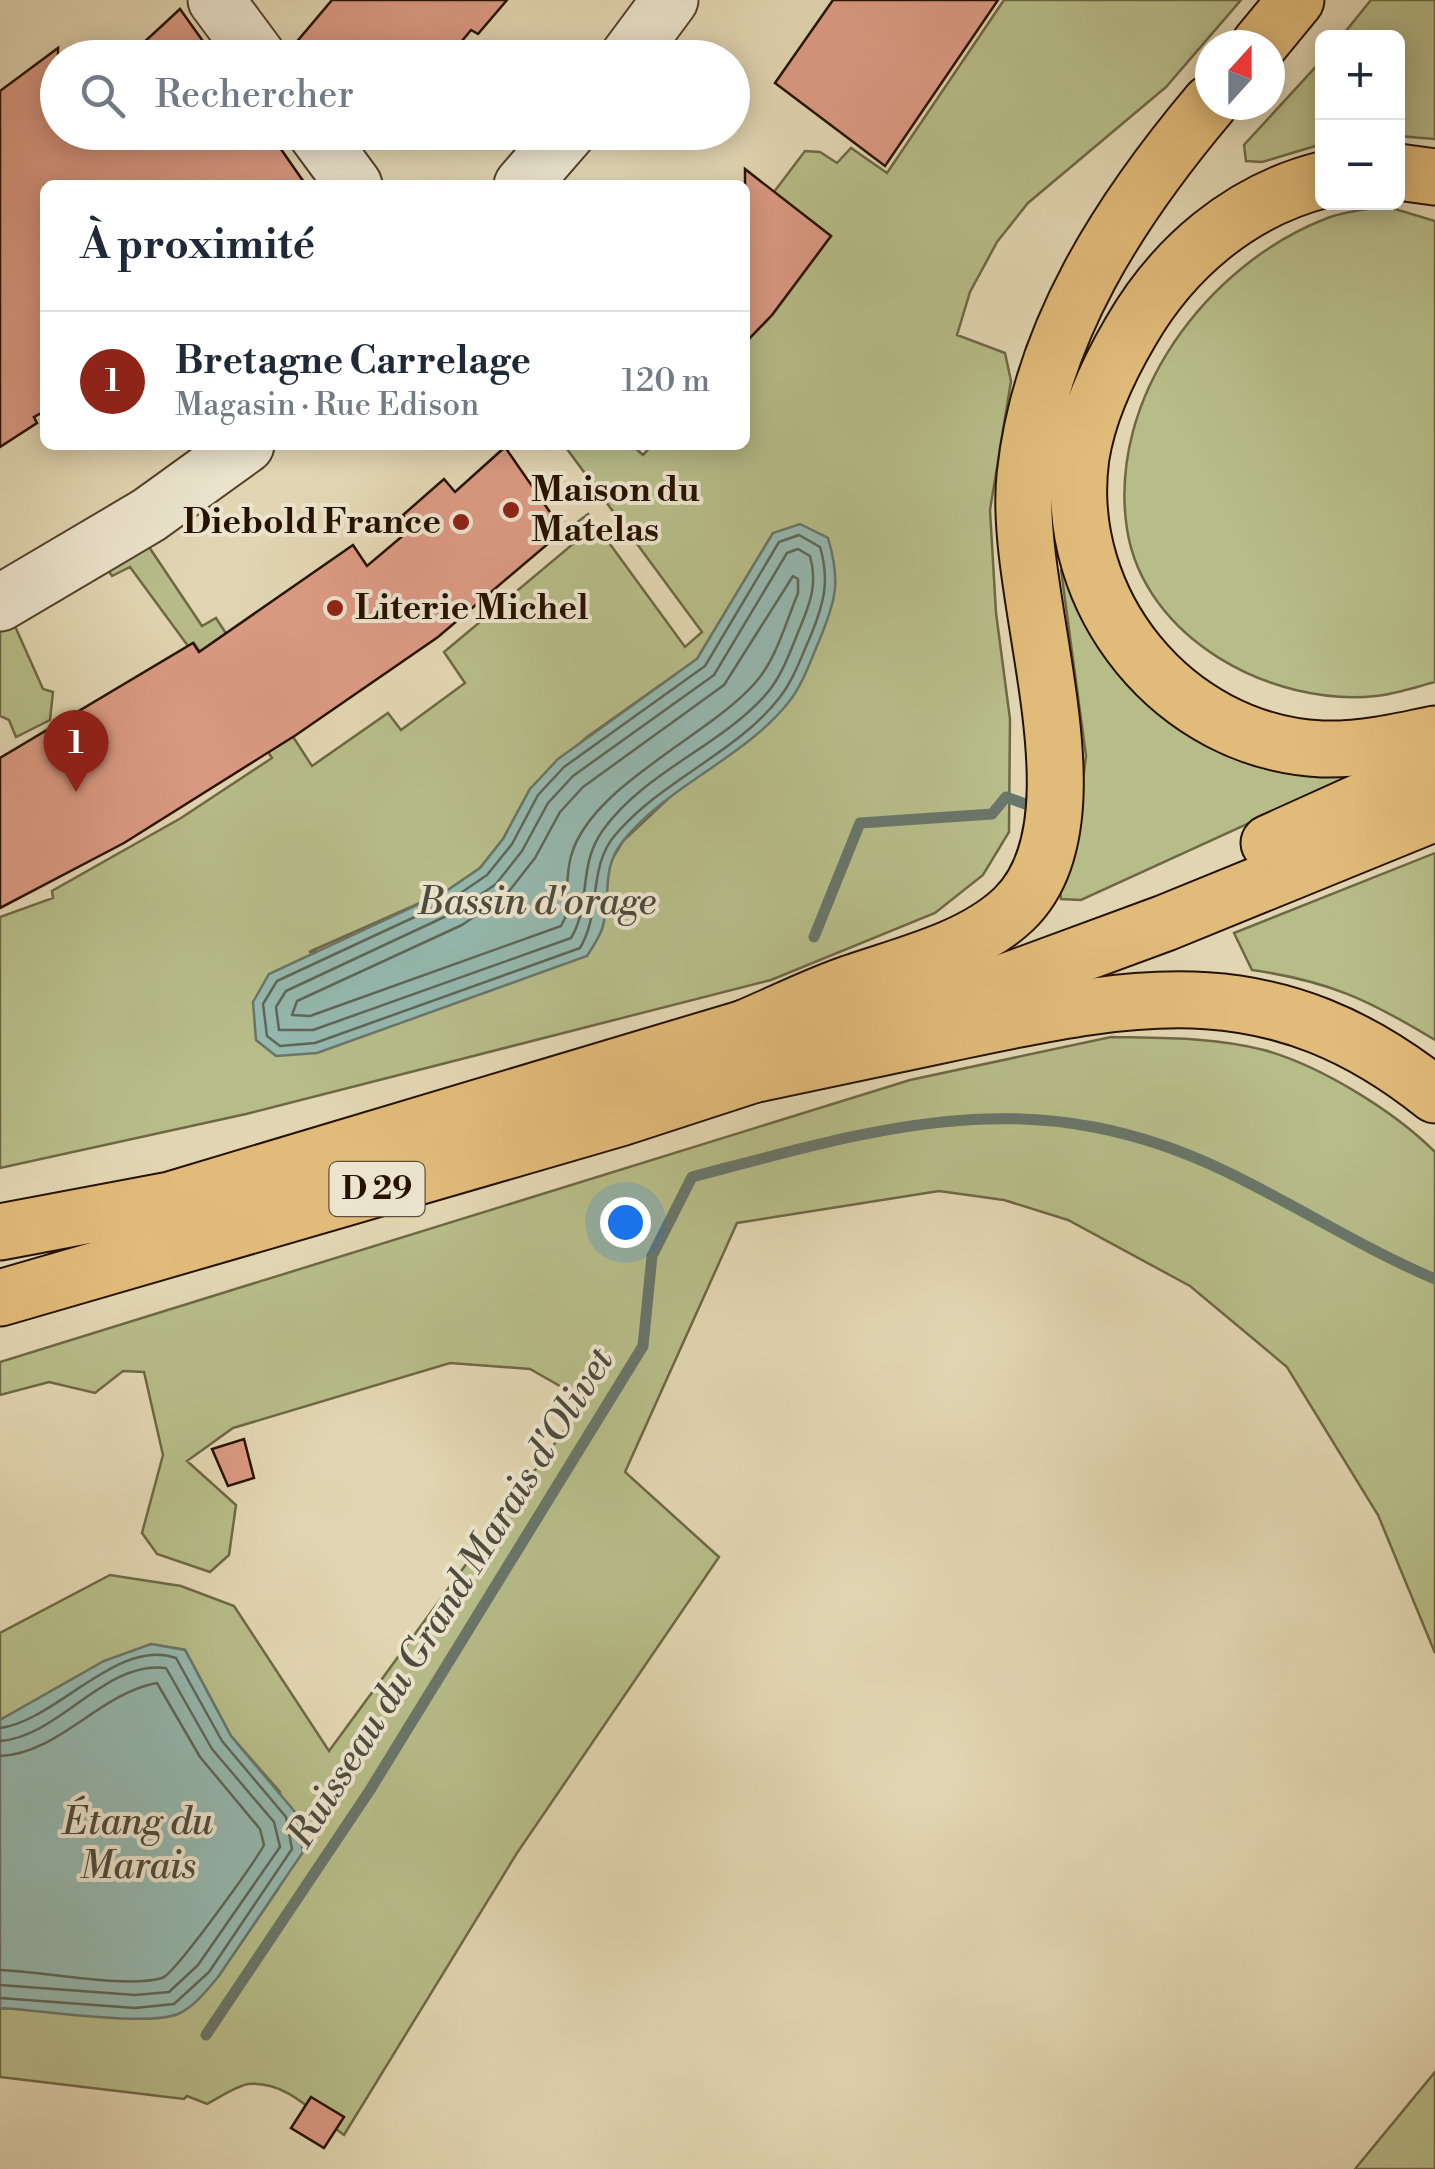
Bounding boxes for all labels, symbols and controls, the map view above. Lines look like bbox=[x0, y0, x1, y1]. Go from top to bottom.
north arrow bbox=[1195, 30, 1285, 120]
map controls bbox=[1315, 30, 1405, 210]
button: + bbox=[1315, 30, 1405, 120]
search box bbox=[40, 40, 750, 150]
icon: search bbox=[75, 68, 130, 123]
text: Rechercher bbox=[155, 72, 354, 119]
button: − bbox=[1315, 120, 1405, 210]
text: À proximité bbox=[80, 219, 315, 272]
text: Bretagne Carrelage bbox=[175, 338, 531, 385]
text: 1 bbox=[105, 361, 120, 401]
text: 120 m bbox=[621, 361, 710, 401]
text: Magasin · Rue Edison bbox=[175, 385, 479, 425]
place label: Maison du Matelas bbox=[531, 469, 700, 552]
marker: Maison du Matelas bbox=[500, 499, 522, 521]
place label: Diebold France bbox=[183, 501, 441, 544]
marker: Diebold France bbox=[450, 511, 472, 533]
place label: Literie Michel bbox=[355, 587, 589, 630]
marker: Literie Michel bbox=[324, 597, 346, 619]
pin: 1 bbox=[44, 710, 108, 792]
water label: Bassin d'orage bbox=[417, 879, 656, 926]
road number: D 29 bbox=[330, 1162, 424, 1216]
your location bbox=[600, 1197, 651, 1248]
water label: Ruisseau du Grand Marais d'Olivet bbox=[277, 1339, 625, 1857]
water label: Étang du Marais bbox=[61, 1795, 213, 1890]

